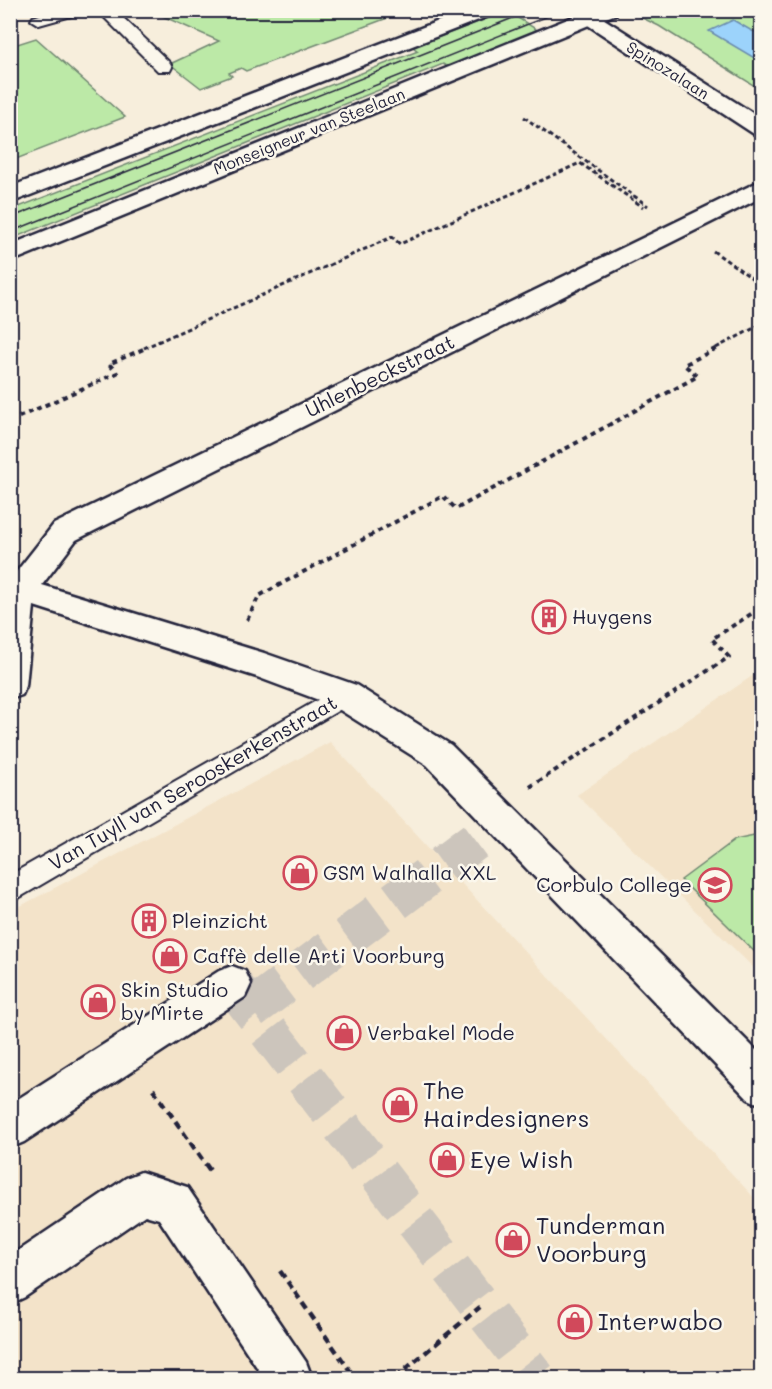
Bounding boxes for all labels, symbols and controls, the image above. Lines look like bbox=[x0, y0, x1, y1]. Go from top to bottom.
street label: Spinozalaan bbox=[623, 36, 714, 103]
street label: Monseigneur van Steelaan bbox=[210, 82, 408, 179]
street label: Uhlenbeckstraat bbox=[301, 328, 458, 422]
building icon: Huygens bbox=[531, 599, 567, 635]
place label: Huygens bbox=[572, 603, 652, 629]
street label: Van Tuyll van Serooskerkenstraat bbox=[44, 689, 341, 876]
shop icon: GSM Walhalla XXL bbox=[282, 855, 318, 891]
place label: GSM Walhalla XXL bbox=[323, 859, 497, 885]
school or university icon: Corbulo College bbox=[697, 867, 733, 903]
place label: Corbulo College bbox=[536, 871, 692, 897]
building icon: Pleinzicht bbox=[131, 903, 167, 939]
place label: Pleinzicht bbox=[172, 907, 268, 933]
shop icon: Caffè delle Arti Voorburg bbox=[152, 938, 188, 974]
place label: Caffè delle Arti Voorburg bbox=[193, 942, 444, 968]
place label: Skin Studio by Mirte bbox=[121, 976, 228, 1025]
shop icon: Skin Studio by Mirte bbox=[80, 984, 116, 1020]
shop icon: Verbakel Mode bbox=[326, 1015, 362, 1051]
place label: Verbakel Mode bbox=[367, 1019, 515, 1045]
place label: The Hairdesigners bbox=[423, 1074, 589, 1133]
shop icon: The Hairdesigners bbox=[382, 1087, 418, 1123]
shop icon: Eye Wish bbox=[429, 1142, 465, 1178]
place label: Eye Wish bbox=[470, 1143, 572, 1174]
place label: Tunderman Voorburg bbox=[536, 1209, 665, 1268]
shop icon: Tunderman Voorburg bbox=[495, 1222, 531, 1258]
shop icon: Interwabo bbox=[557, 1304, 593, 1340]
place label: Interwabo bbox=[598, 1305, 722, 1336]

